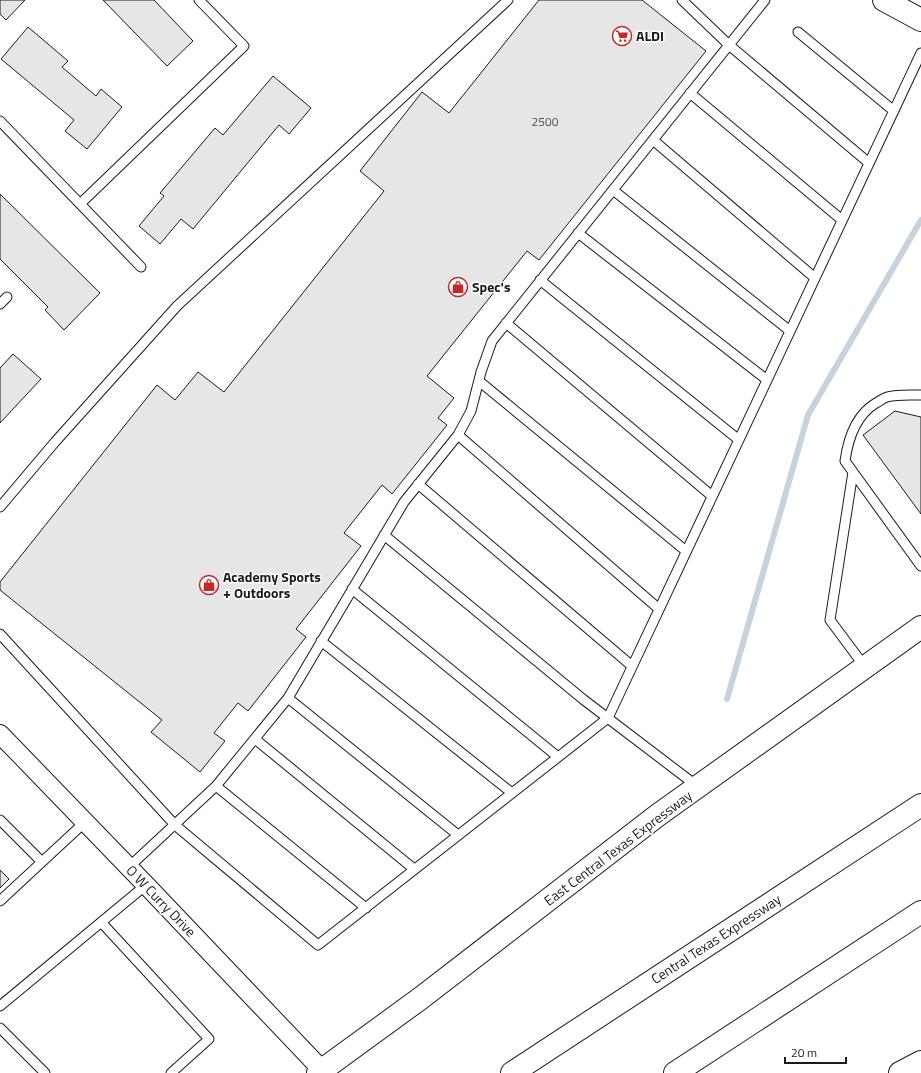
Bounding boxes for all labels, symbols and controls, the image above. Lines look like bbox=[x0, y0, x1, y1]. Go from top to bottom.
supermarket icon: ALDI bbox=[611, 25, 633, 47]
place label: ALDI bbox=[636, 25, 664, 46]
house number: 2500 bbox=[532, 112, 559, 131]
shop icon: Spec's bbox=[447, 276, 469, 298]
place label: Spec's bbox=[472, 276, 511, 297]
place label: Academy Sports + Outdoors bbox=[223, 566, 321, 603]
shop icon: Academy Sports + Outdoors bbox=[198, 574, 220, 596]
street label: East Central Texas Expressway bbox=[539, 785, 696, 910]
street label: O W Curry Drive bbox=[122, 860, 201, 941]
street label: Central Texas Expressway bbox=[646, 888, 785, 989]
scale bar bbox=[785, 1039, 846, 1065]
text: 20 m bbox=[791, 1043, 817, 1062]

